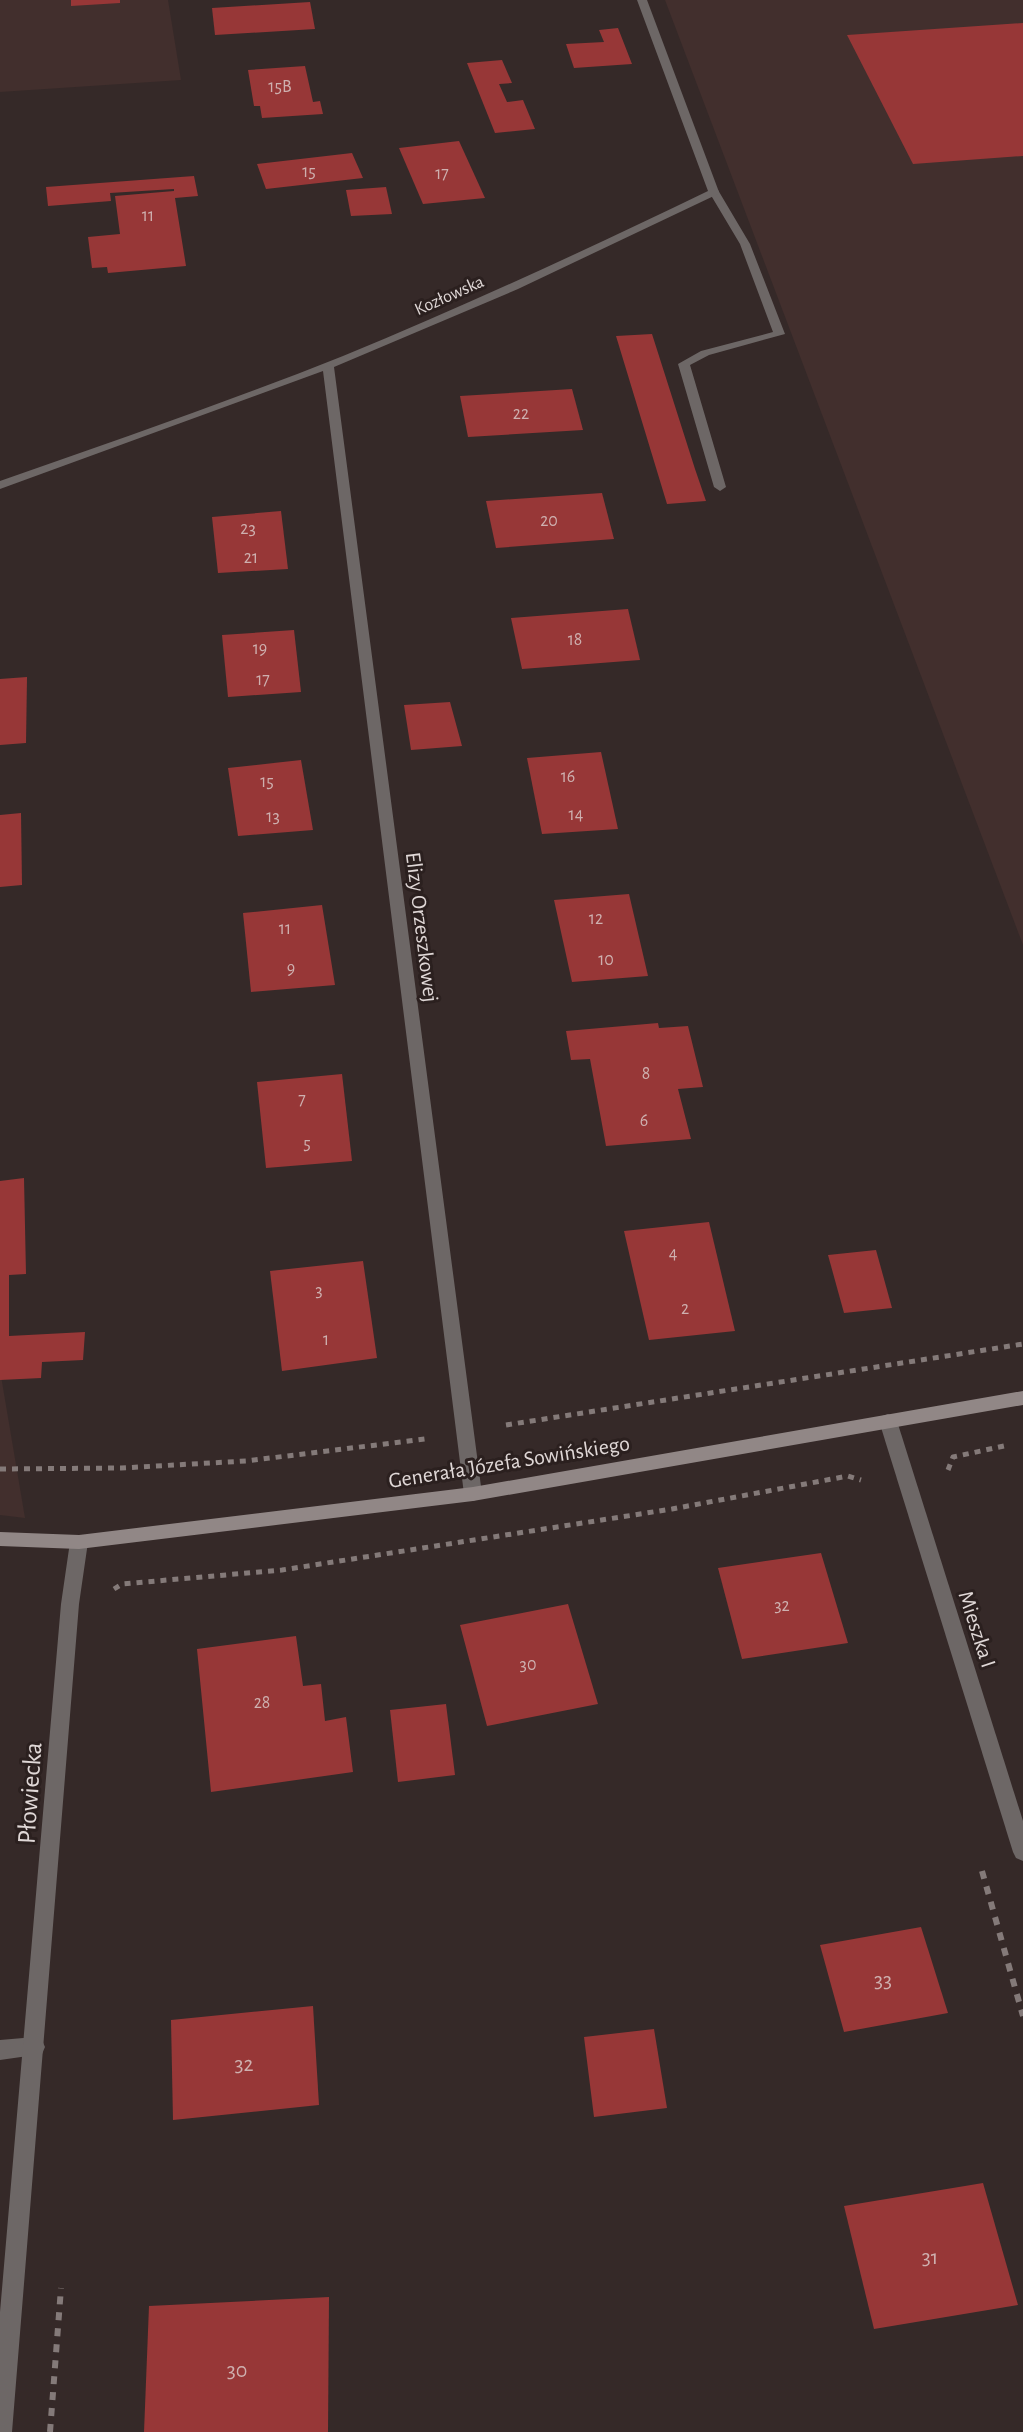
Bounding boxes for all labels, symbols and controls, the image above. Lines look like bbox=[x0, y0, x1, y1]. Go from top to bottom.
house number: 15B bbox=[268, 78, 292, 96]
house number: 15 bbox=[302, 163, 316, 181]
house number: 17 bbox=[435, 165, 449, 183]
house number: 11 bbox=[142, 207, 154, 225]
street label: Kozłowska bbox=[412, 273, 487, 319]
house number: 22 bbox=[513, 405, 529, 423]
house number: 20 bbox=[540, 512, 558, 530]
house number: 23 bbox=[240, 520, 256, 538]
house number: 21 bbox=[244, 549, 258, 567]
house number: 18 bbox=[568, 631, 582, 649]
house number: 19 bbox=[253, 640, 267, 658]
house number: 17 bbox=[256, 671, 270, 689]
house number: 16 bbox=[561, 768, 575, 786]
house number: 15 bbox=[260, 773, 274, 791]
house number: 14 bbox=[569, 806, 584, 824]
house number: 13 bbox=[266, 808, 280, 826]
street label: Elizy Orzeszkowej bbox=[402, 851, 442, 1004]
house number: 12 bbox=[589, 910, 603, 928]
house number: 11 bbox=[279, 920, 291, 938]
house number: 10 bbox=[598, 951, 614, 969]
house number: 9 bbox=[287, 960, 295, 978]
house number: 8 bbox=[642, 1065, 650, 1083]
house number: 7 bbox=[298, 1091, 306, 1109]
house number: 6 bbox=[640, 1112, 648, 1130]
house number: 5 bbox=[303, 1135, 311, 1153]
house number: 4 bbox=[669, 1245, 678, 1263]
house number: 3 bbox=[315, 1282, 323, 1300]
house number: 2 bbox=[681, 1300, 689, 1318]
house number: 1 bbox=[323, 1331, 329, 1349]
street label: Generała Józefa Sowińskiego bbox=[387, 1432, 631, 1492]
street label: Mieszka I bbox=[954, 1588, 1000, 1670]
house number: 32 bbox=[774, 1597, 790, 1615]
house number: 30 bbox=[520, 1656, 536, 1674]
house number: 28 bbox=[254, 1694, 270, 1712]
street label: Płowiecka bbox=[13, 1741, 47, 1845]
house number: 33 bbox=[874, 1969, 892, 1991]
house number: 32 bbox=[234, 2053, 254, 2075]
house number: 31 bbox=[922, 2246, 938, 2268]
house number: 30 bbox=[227, 2359, 247, 2381]

